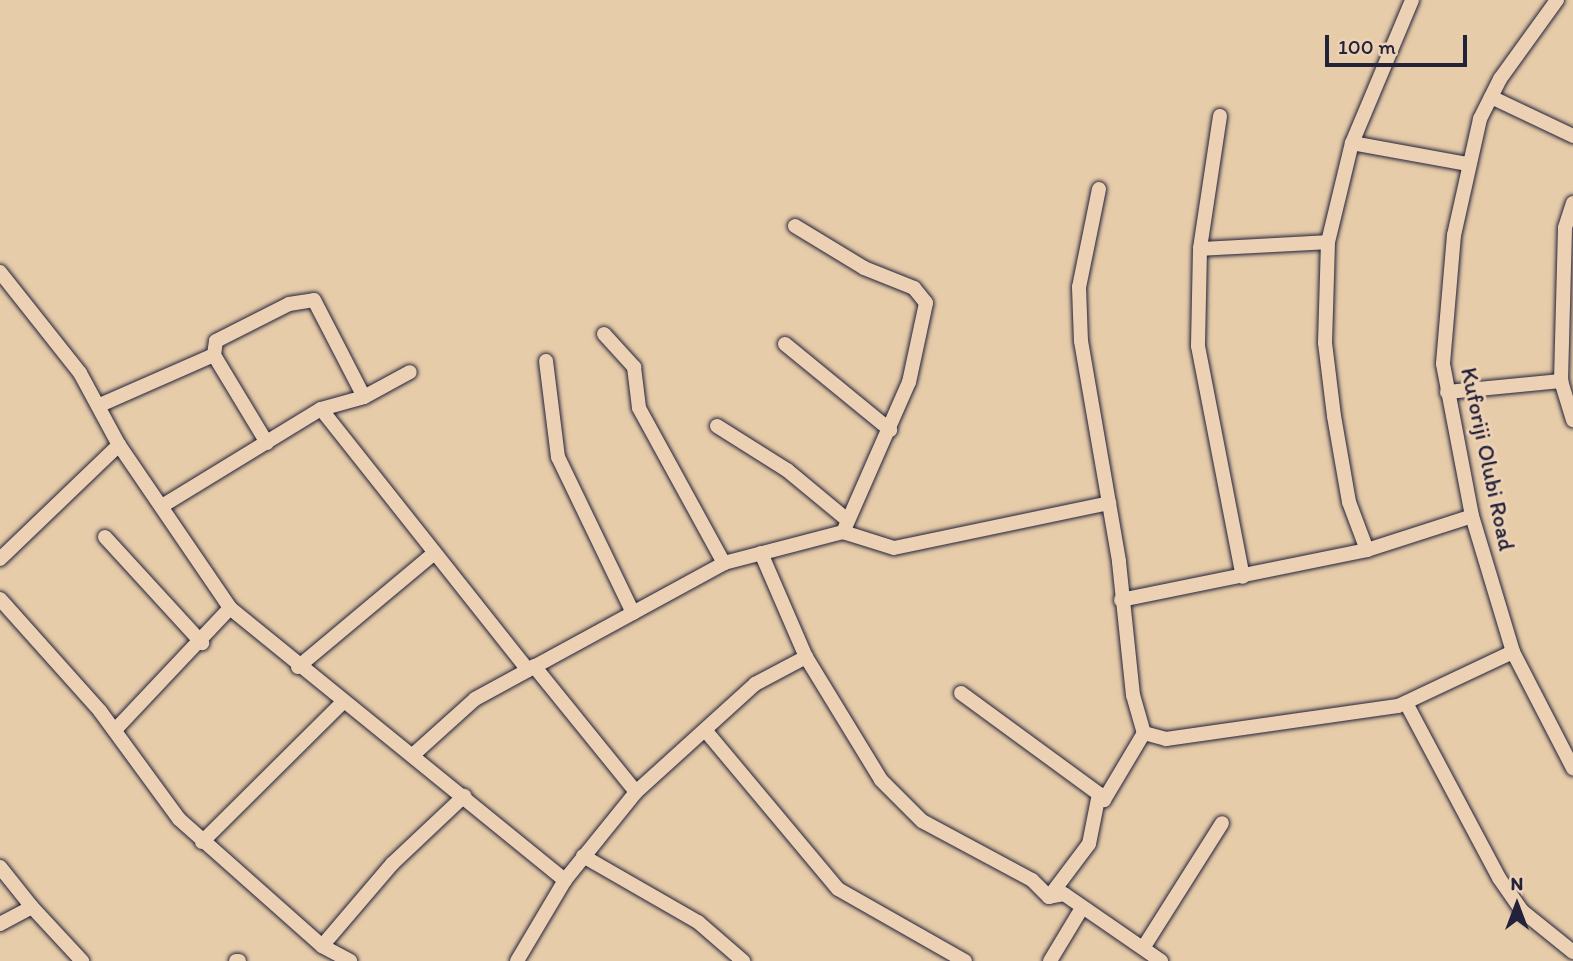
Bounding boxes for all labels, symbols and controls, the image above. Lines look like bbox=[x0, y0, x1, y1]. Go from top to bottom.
scale bar bbox=[1328, 21, 1470, 65]
text: 100 m bbox=[1338, 34, 1396, 59]
street label: Kuforiji Olubi Road bbox=[1455, 365, 1521, 553]
north arrow bbox=[1482, 870, 1552, 940]
text: N bbox=[1511, 872, 1523, 895]

